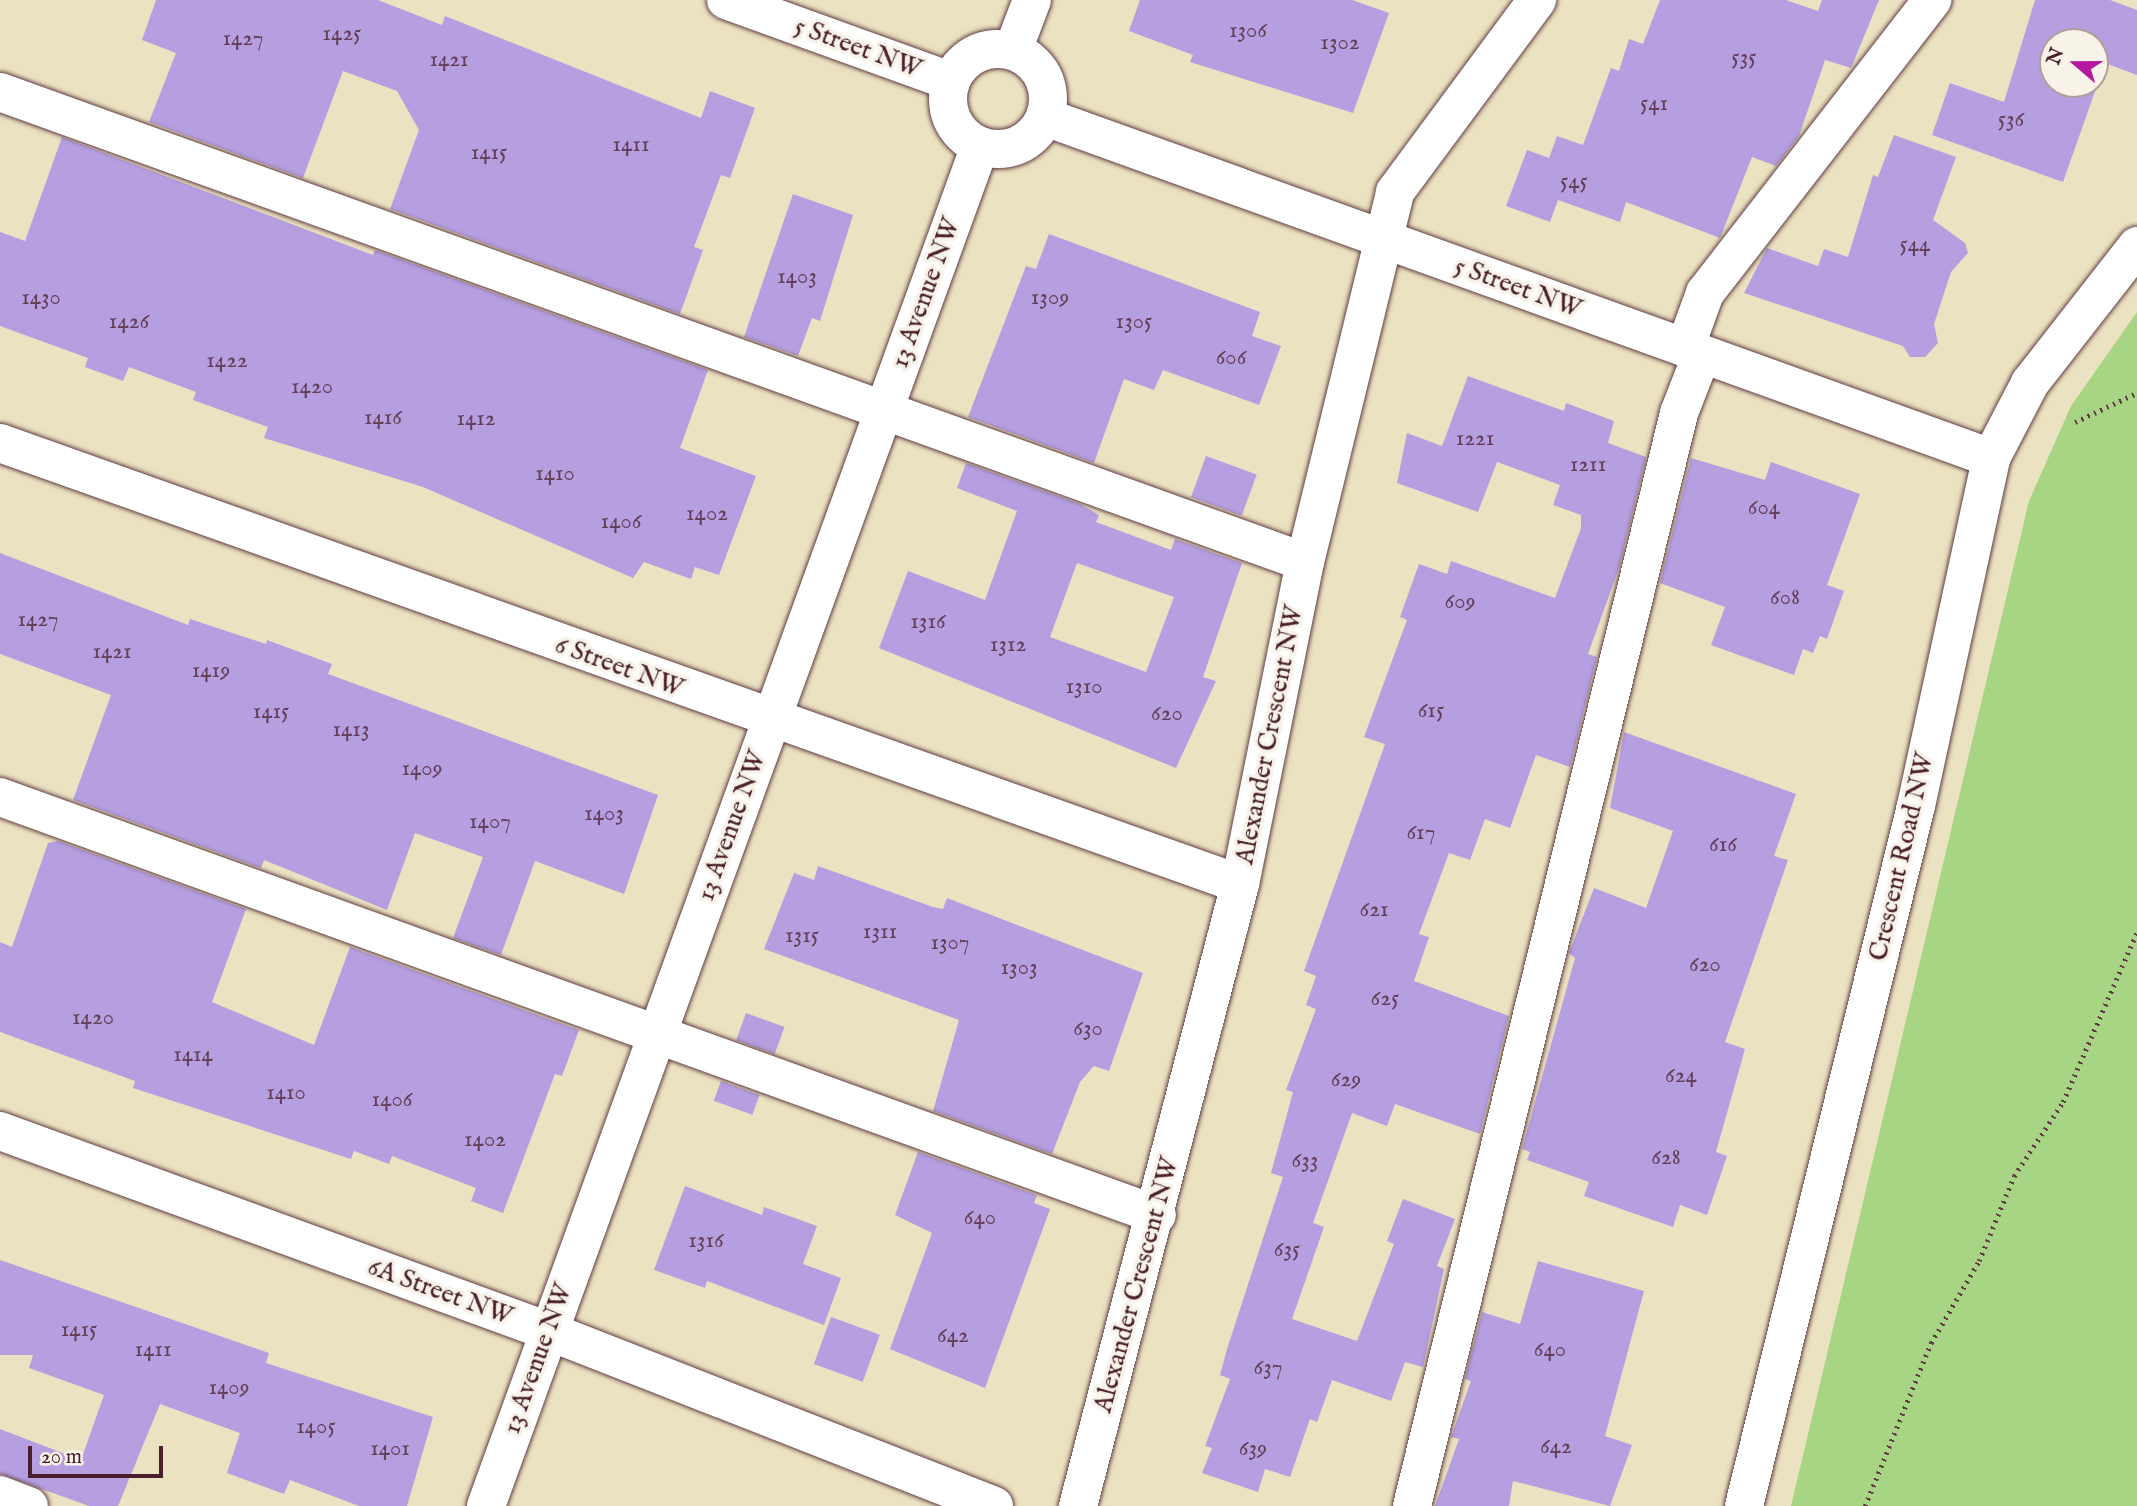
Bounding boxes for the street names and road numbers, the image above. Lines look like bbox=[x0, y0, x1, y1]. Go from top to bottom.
street label: 5 Street NW bbox=[790, 11, 926, 85]
street label: 13 Avenue NW bbox=[884, 214, 968, 372]
street label: 5 Street NW bbox=[1450, 251, 1586, 325]
street label: Alexander Crescent NW bbox=[1230, 603, 1310, 867]
street label: 6 Street NW bbox=[551, 629, 687, 705]
street label: 13 Avenue NW bbox=[690, 747, 774, 905]
street label: Crescent Road NW bbox=[1863, 750, 1941, 964]
street label: Alexander Crescent NW bbox=[1088, 1154, 1186, 1416]
street label: 6A Street NW bbox=[363, 1251, 517, 1333]
street label: 13 Avenue NW bbox=[496, 1280, 580, 1438]

